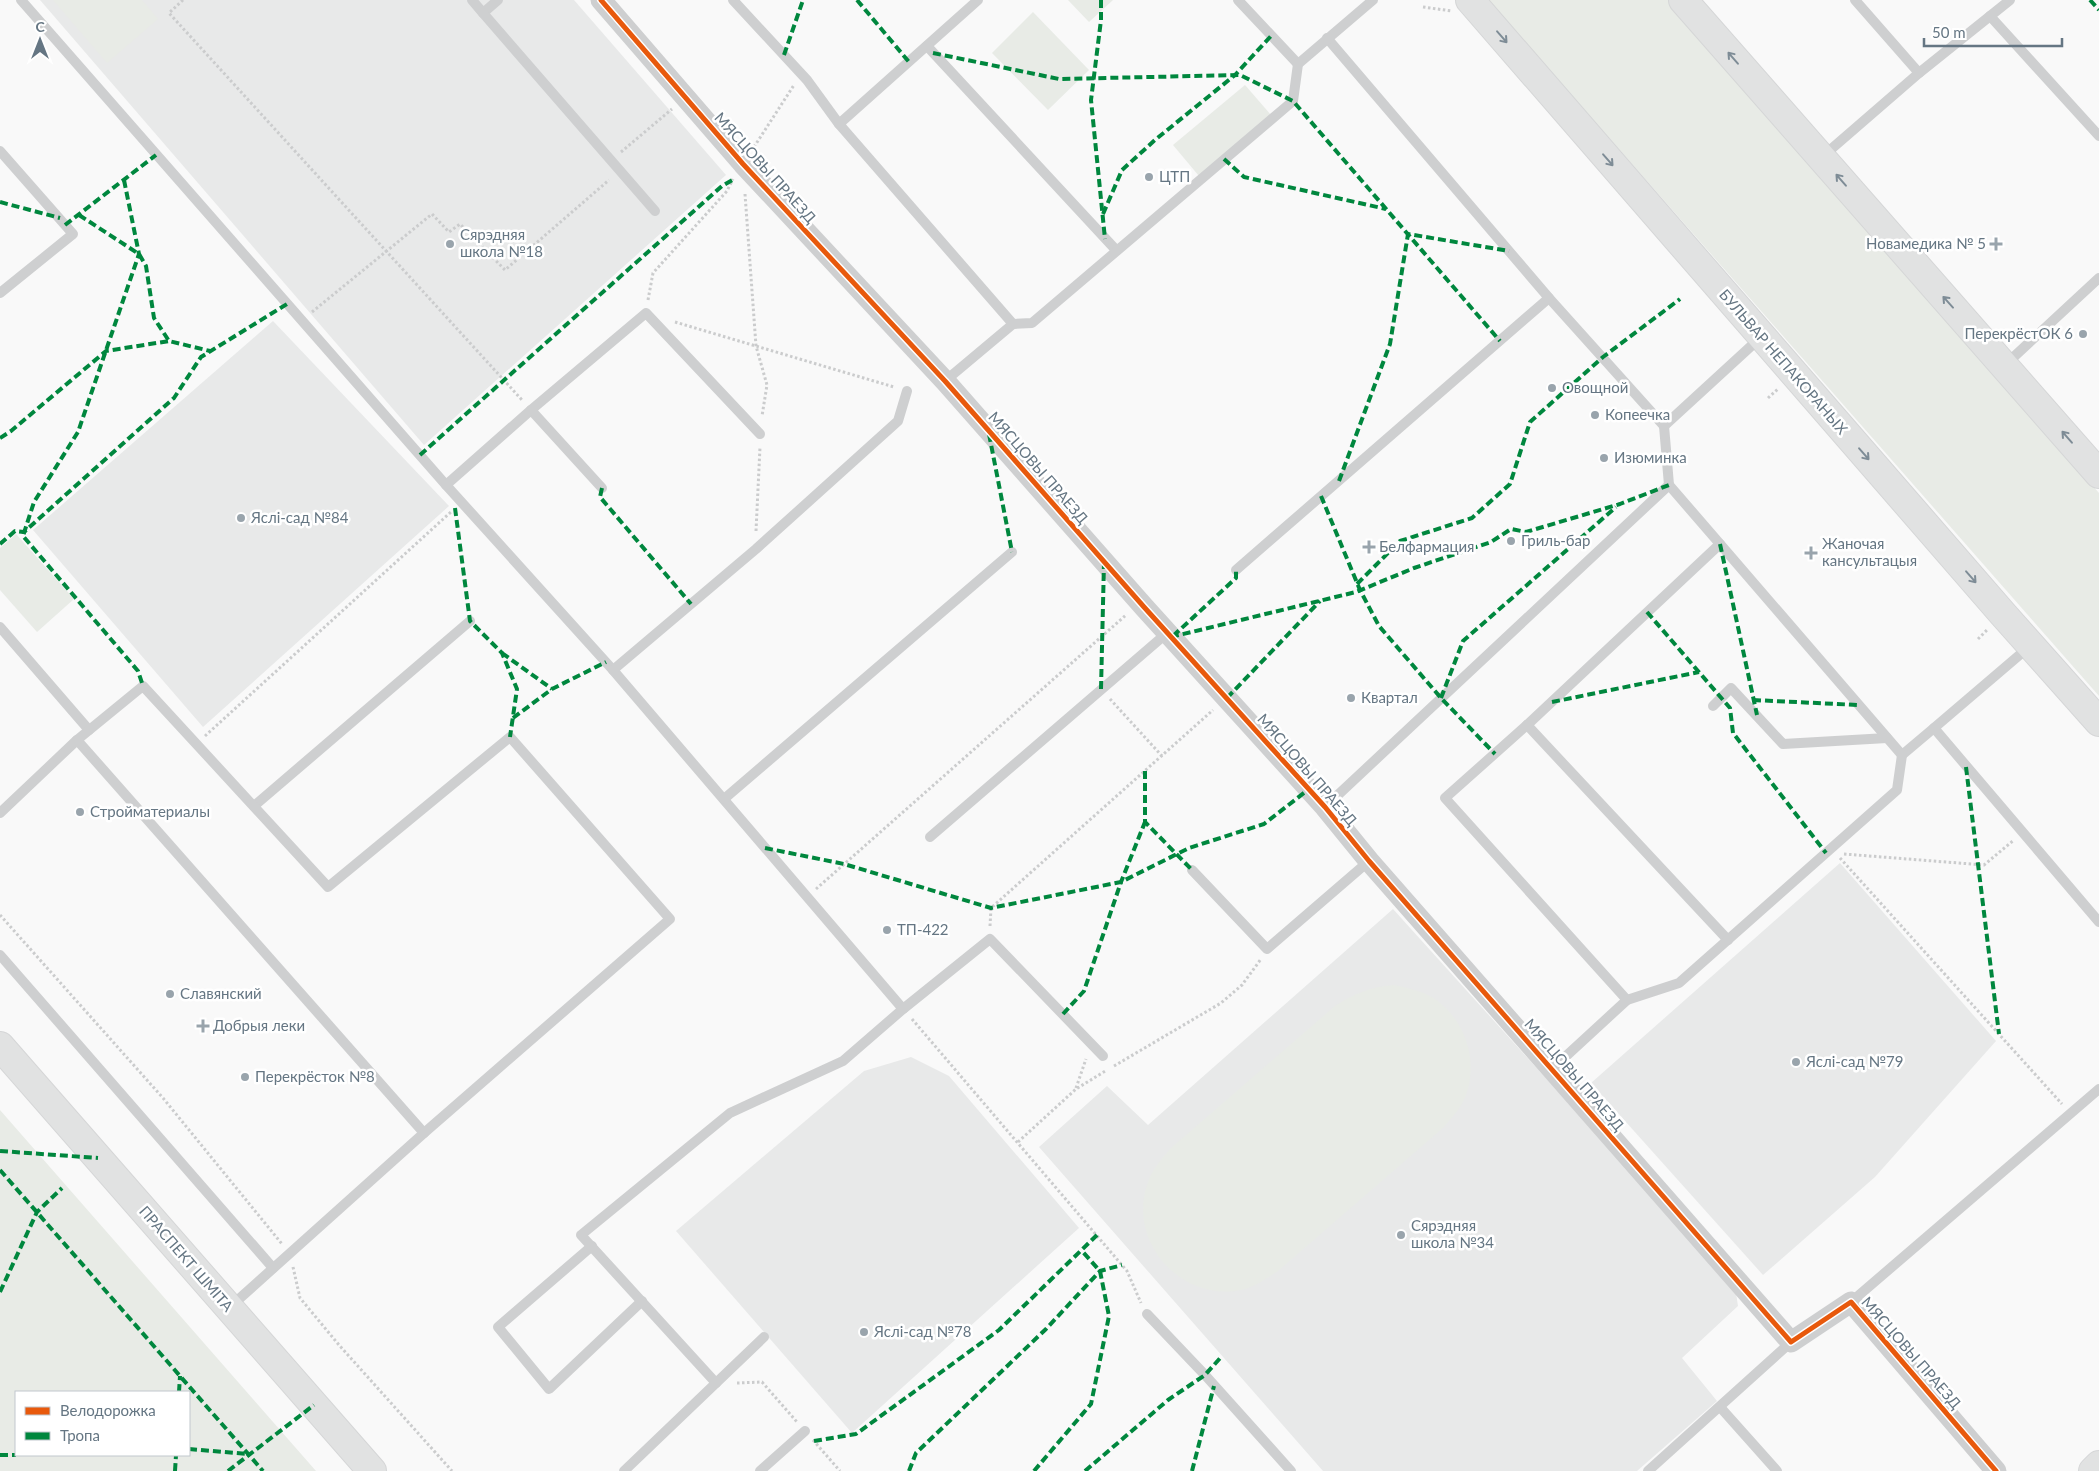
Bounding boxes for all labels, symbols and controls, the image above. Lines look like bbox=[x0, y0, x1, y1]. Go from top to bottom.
north arrow bbox=[15, 15, 65, 65]
scale bar bbox=[1924, 15, 2062, 47]
text: С bbox=[35, 18, 45, 35]
text: 50 m bbox=[1932, 23, 1966, 41]
one-way arrow bbox=[1496, 30, 1507, 43]
one-way arrow bbox=[1728, 52, 1739, 65]
street label: МЯСЦОВЫ ПРАЕЗД bbox=[711, 108, 820, 227]
one-way arrow bbox=[1602, 153, 1614, 166]
place label: ЦТП bbox=[1159, 167, 1190, 185]
marker: ЦТП bbox=[1143, 171, 1155, 183]
one-way arrow bbox=[1835, 174, 1846, 187]
place label: Сярэдняя школа №18 bbox=[460, 225, 543, 260]
place label: Новамедика № 5 bbox=[1866, 234, 1986, 252]
marker: Сярэдняя школа №18 bbox=[444, 238, 456, 250]
marker: Новамедика № 5 bbox=[1990, 238, 2002, 250]
street label: БУЛЬВАР НЕПАКОРАНЫХ bbox=[1716, 285, 1852, 438]
one-way arrow bbox=[1943, 296, 1954, 309]
place label: ПерекрёстОК 6 bbox=[1965, 324, 2073, 342]
marker: ПерекрёстОК 6 bbox=[2077, 328, 2089, 340]
place label: Овощной bbox=[1562, 378, 1628, 396]
marker: Овощной bbox=[1546, 382, 1558, 394]
place label: Копеечка bbox=[1605, 405, 1670, 423]
street label: МЯСЦОВЫ ПРАЕЗД bbox=[985, 408, 1093, 527]
marker: Копеечка bbox=[1589, 409, 1601, 421]
one-way arrow bbox=[2062, 431, 2073, 444]
one-way arrow bbox=[1858, 447, 1869, 460]
place label: Изюминка bbox=[1614, 448, 1687, 466]
marker: Изюминка bbox=[1598, 452, 1610, 464]
place label: Яслі-сад №84 bbox=[250, 508, 349, 526]
marker: Яслі-сад №84 bbox=[235, 512, 247, 524]
place label: Гриль-бар bbox=[1521, 531, 1590, 549]
place label: Жаночая кансультацыя bbox=[1822, 534, 1917, 569]
marker: Гриль-бар bbox=[1505, 535, 1517, 547]
place label: Белфармация bbox=[1379, 537, 1475, 555]
marker: Белфармация bbox=[1363, 541, 1375, 553]
marker: Жаночая кансультацыя bbox=[1804, 546, 1818, 560]
one-way arrow bbox=[1965, 570, 1976, 583]
place label: Квартал bbox=[1361, 688, 1418, 706]
marker: Квартал bbox=[1345, 692, 1357, 704]
street label: МЯСЦОВЫ ПРАЕЗД bbox=[1254, 710, 1362, 829]
place label: Стройматериалы bbox=[90, 802, 210, 820]
marker: Стройматериалы bbox=[74, 806, 86, 818]
place label: ТП-422 bbox=[897, 920, 949, 938]
marker: ТП-422 bbox=[881, 924, 893, 936]
place label: Славянский bbox=[180, 984, 262, 1002]
marker: Славянский bbox=[164, 988, 176, 1000]
street label: МЯСЦОВЫ ПРАЕЗД bbox=[1521, 1015, 1629, 1134]
place label: Добрыя леки bbox=[213, 1016, 305, 1034]
marker: Добрыя леки bbox=[197, 1020, 209, 1032]
place label: Яслі-сад №79 bbox=[1805, 1052, 1903, 1070]
marker: Яслі-сад №79 bbox=[1790, 1056, 1802, 1068]
place label: Перекрёсток №8 bbox=[255, 1067, 375, 1085]
marker: Перекрёсток №8 bbox=[239, 1071, 251, 1083]
street label: ПРАСПЕКТ ШМІТА bbox=[136, 1202, 238, 1315]
place label: Сярэдняя школа №34 bbox=[1411, 1216, 1494, 1251]
marker: Сярэдняя школа №34 bbox=[1395, 1229, 1407, 1241]
street label: МЯСЦОВЫ ПРАЕЗД bbox=[1858, 1293, 1966, 1412]
place label: Яслі-сад №78 bbox=[873, 1322, 971, 1340]
marker: Яслі-сад №78 bbox=[858, 1326, 870, 1338]
legend bbox=[15, 1391, 190, 1456]
text: Велодорожка bbox=[60, 1401, 156, 1419]
text: Тропа bbox=[60, 1426, 100, 1444]

